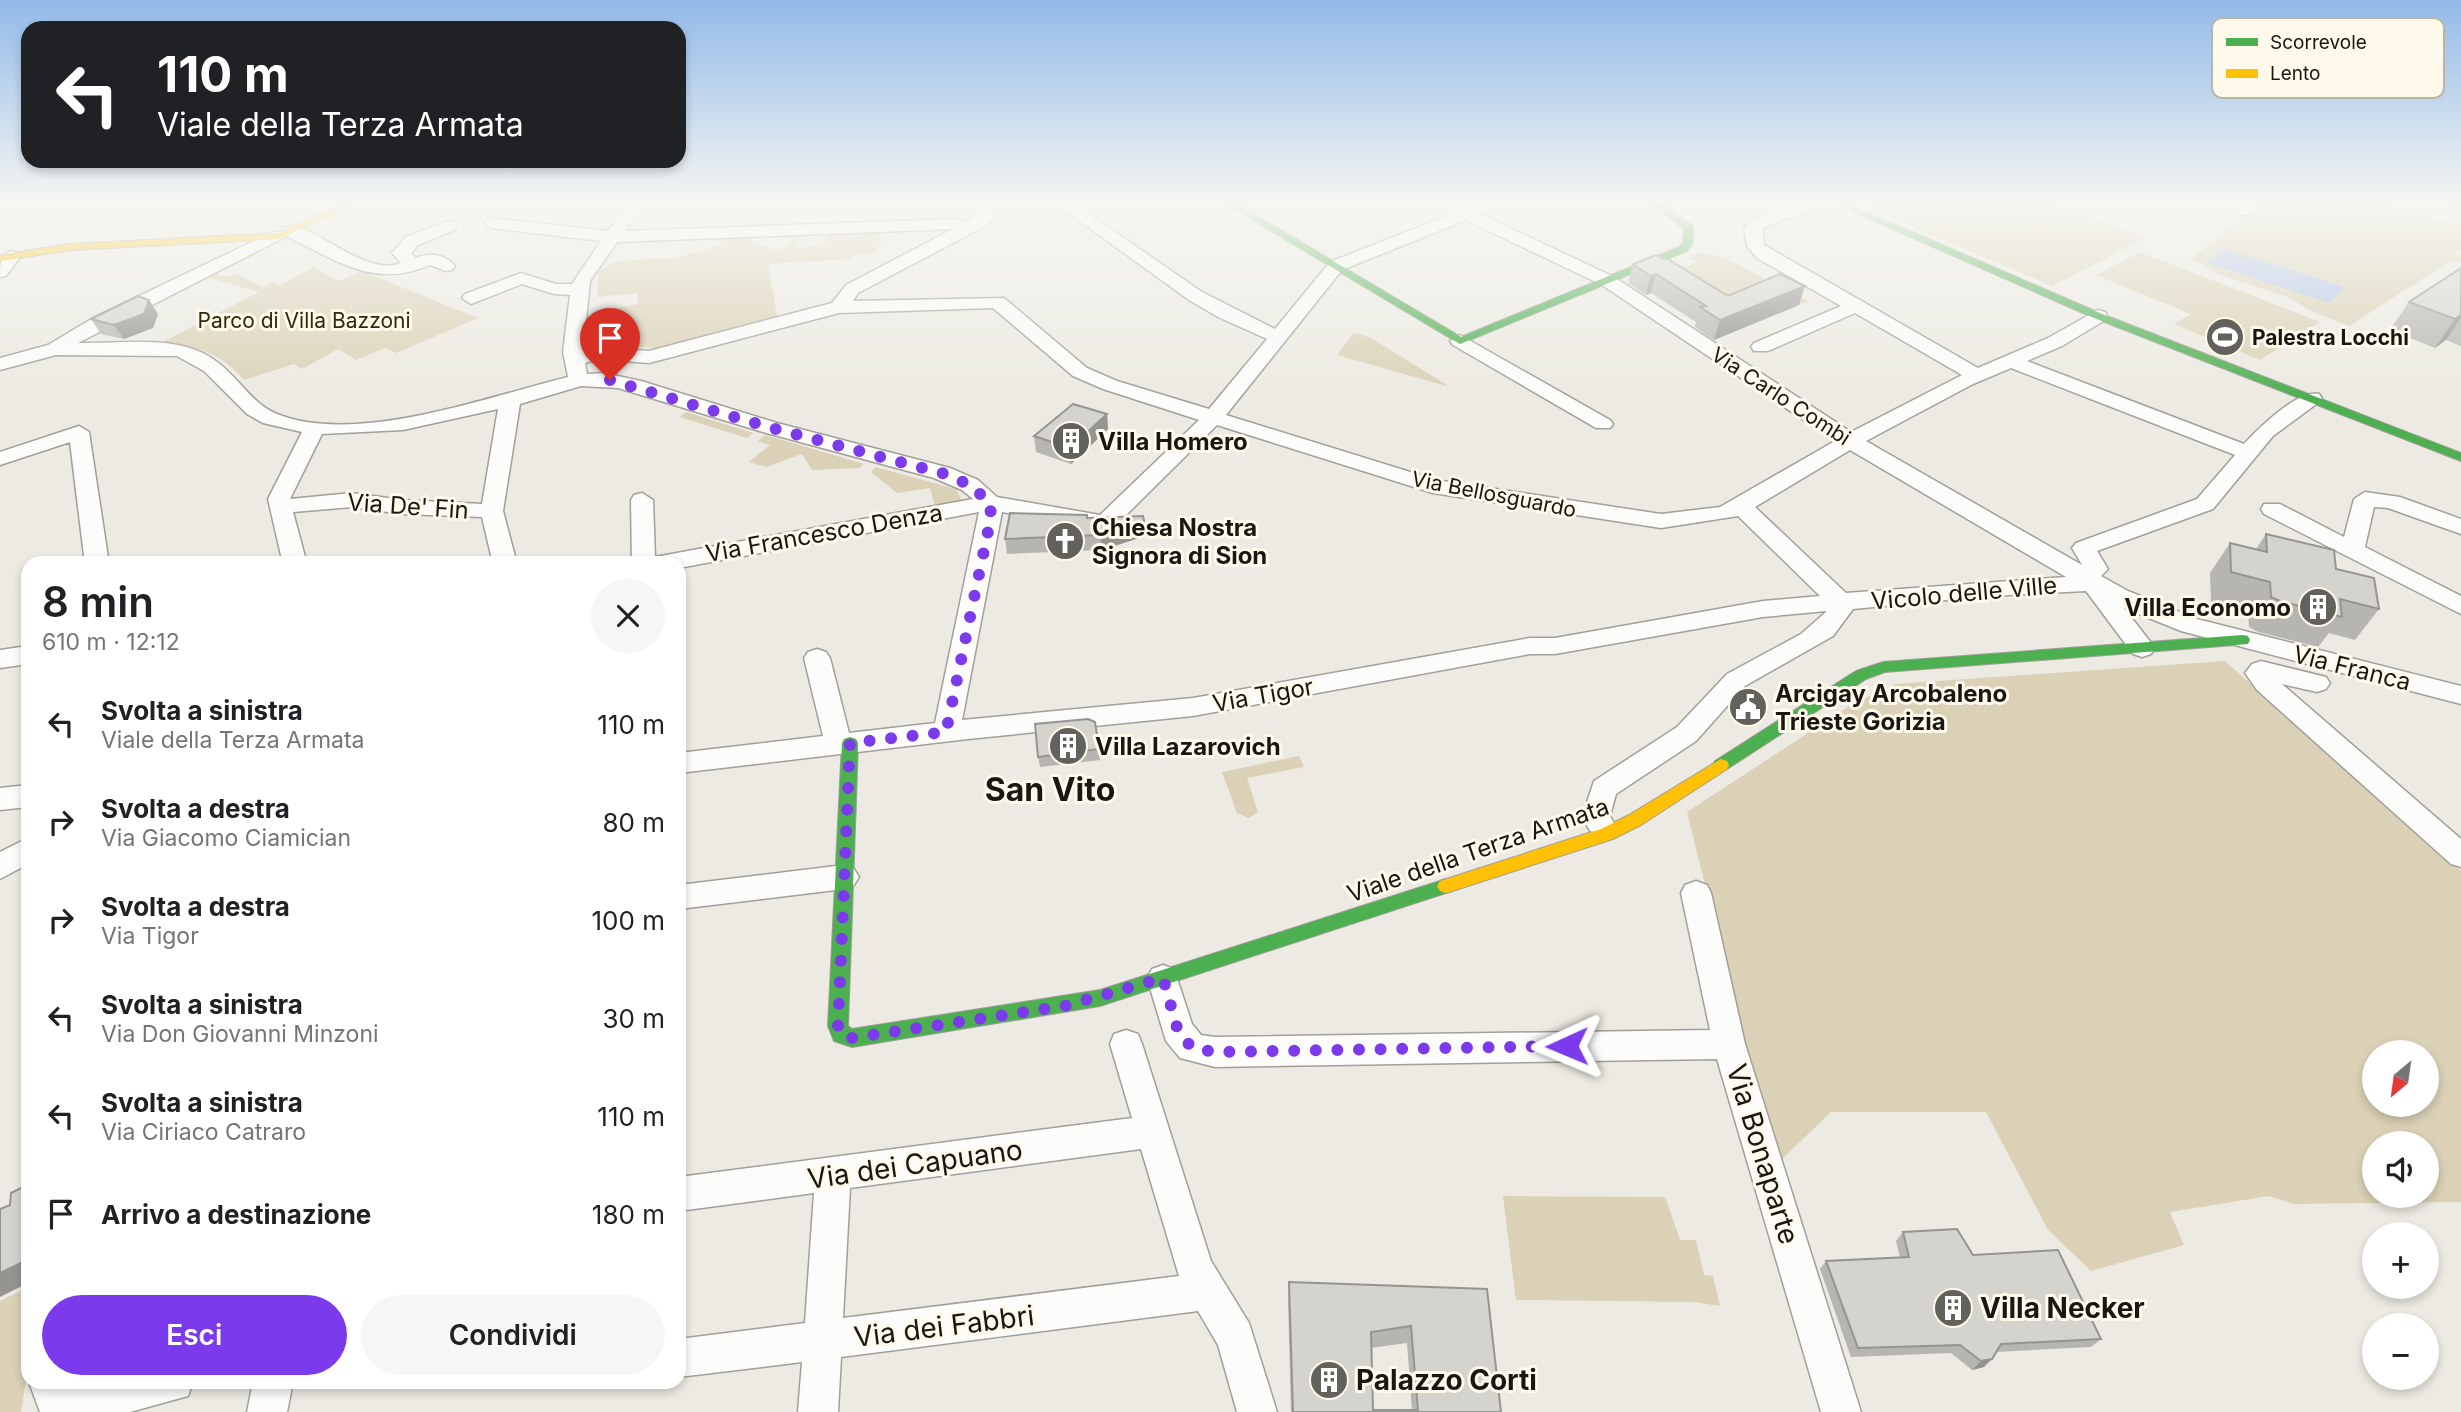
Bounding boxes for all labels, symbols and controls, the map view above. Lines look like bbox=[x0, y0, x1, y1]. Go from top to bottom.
legend bbox=[2212, 18, 2444, 98]
text: Scorrevole bbox=[2270, 31, 2367, 54]
text: 110 m bbox=[157, 45, 289, 104]
icon: left bbox=[42, 49, 133, 140]
text: Lento bbox=[2270, 62, 2320, 85]
text: Viale della Terza Armata bbox=[157, 105, 524, 144]
park label: Parco di Villa Bazzoni bbox=[197, 308, 411, 333]
pin bbox=[580, 308, 640, 380]
sports icon: Palestra Locchi bbox=[2204, 316, 2246, 358]
icon: arrive bbox=[591, 319, 629, 357]
place label: Palestra Locchi bbox=[2252, 325, 2409, 350]
street label: Via Carlo Combi bbox=[1707, 342, 1855, 450]
building icon: Villa Homero bbox=[1050, 420, 1092, 462]
place label: Villa Homero bbox=[1098, 427, 1248, 456]
street label: Via Bellosguardo bbox=[1410, 466, 1578, 522]
street label: Via De' Fin bbox=[346, 487, 470, 525]
street label: Via Francesco Denza bbox=[703, 498, 945, 568]
place label: Chiesa Nostra Signora di Sion bbox=[1092, 513, 1267, 570]
church icon: Chiesa Nostra Signora di Sion bbox=[1044, 520, 1086, 562]
street label: Vicolo delle Ville bbox=[1870, 570, 2058, 616]
text: 8 min bbox=[42, 576, 154, 627]
button: close bbox=[591, 579, 665, 653]
building icon: Villa Economo bbox=[2297, 586, 2339, 628]
place label: Villa Economo bbox=[2124, 593, 2291, 622]
text: 610 m · 12:12 bbox=[42, 628, 180, 656]
street label: Via Franca bbox=[2290, 639, 2414, 697]
street label: Via Tigor bbox=[1210, 672, 1316, 718]
place label: Arcigay Arcobaleno Trieste Gorizia bbox=[1775, 679, 2007, 736]
public building icon: Arcigay Arcobaleno Trieste Gorizia bbox=[1727, 686, 1769, 728]
text: Svolta a sinistra bbox=[101, 695, 303, 726]
icon: left bbox=[42, 705, 80, 743]
text: 110 m bbox=[597, 709, 665, 740]
building icon: Villa Lazarovich bbox=[1047, 725, 1089, 767]
text: Viale della Terza Armata bbox=[101, 726, 365, 754]
place label: Villa Lazarovich bbox=[1095, 732, 1281, 761]
district label: San Vito bbox=[985, 770, 1115, 809]
street label: Viale della Terza Armata bbox=[1343, 792, 1613, 908]
text: Svolta a destra bbox=[101, 793, 290, 824]
icon: right bbox=[42, 803, 80, 841]
text: 80 m bbox=[602, 807, 665, 838]
text: Via Giacomo Ciamician bbox=[101, 824, 351, 852]
text: Svolta a destra bbox=[101, 891, 290, 922]
icon: right bbox=[42, 901, 80, 939]
text: 100 m bbox=[592, 905, 665, 936]
text: Via Tigor bbox=[101, 922, 199, 950]
text: Svolta a sinistra bbox=[101, 989, 303, 1020]
icon: left bbox=[42, 999, 80, 1037]
text: 30 m bbox=[602, 1003, 665, 1034]
position arrow bbox=[1530, 1009, 1604, 1083]
text: Via Don Giovanni Minzoni bbox=[101, 1020, 379, 1048]
north arrow bbox=[2362, 1040, 2440, 1116]
map controls bbox=[2362, 1040, 2439, 1390]
street label: Via Bonaparte bbox=[1719, 1060, 1807, 1248]
text: Svolta a sinistra bbox=[101, 1087, 303, 1118]
icon: left bbox=[42, 1097, 80, 1135]
text: 110 m bbox=[597, 1101, 665, 1132]
text: Via Ciriaco Catraro bbox=[101, 1118, 306, 1146]
button: sound bbox=[2362, 1131, 2439, 1208]
street label: Via dei Capuano bbox=[805, 1132, 1025, 1196]
icon: arrive bbox=[42, 1195, 80, 1233]
text: Arrivo a destinazione bbox=[101, 1199, 371, 1230]
text: 180 m bbox=[592, 1199, 665, 1230]
button: + bbox=[2362, 1222, 2439, 1299]
building icon: Villa Necker bbox=[1932, 1287, 1974, 1329]
place label: Villa Necker bbox=[1980, 1291, 2145, 1325]
button: Esci bbox=[42, 1295, 347, 1375]
button: Condividi bbox=[361, 1295, 665, 1375]
street label: Via dei Fabbri bbox=[852, 1298, 1036, 1354]
button: − bbox=[2362, 1313, 2439, 1390]
building icon: Palazzo Corti bbox=[1308, 1359, 1350, 1401]
place label: Palazzo Corti bbox=[1356, 1363, 1537, 1397]

